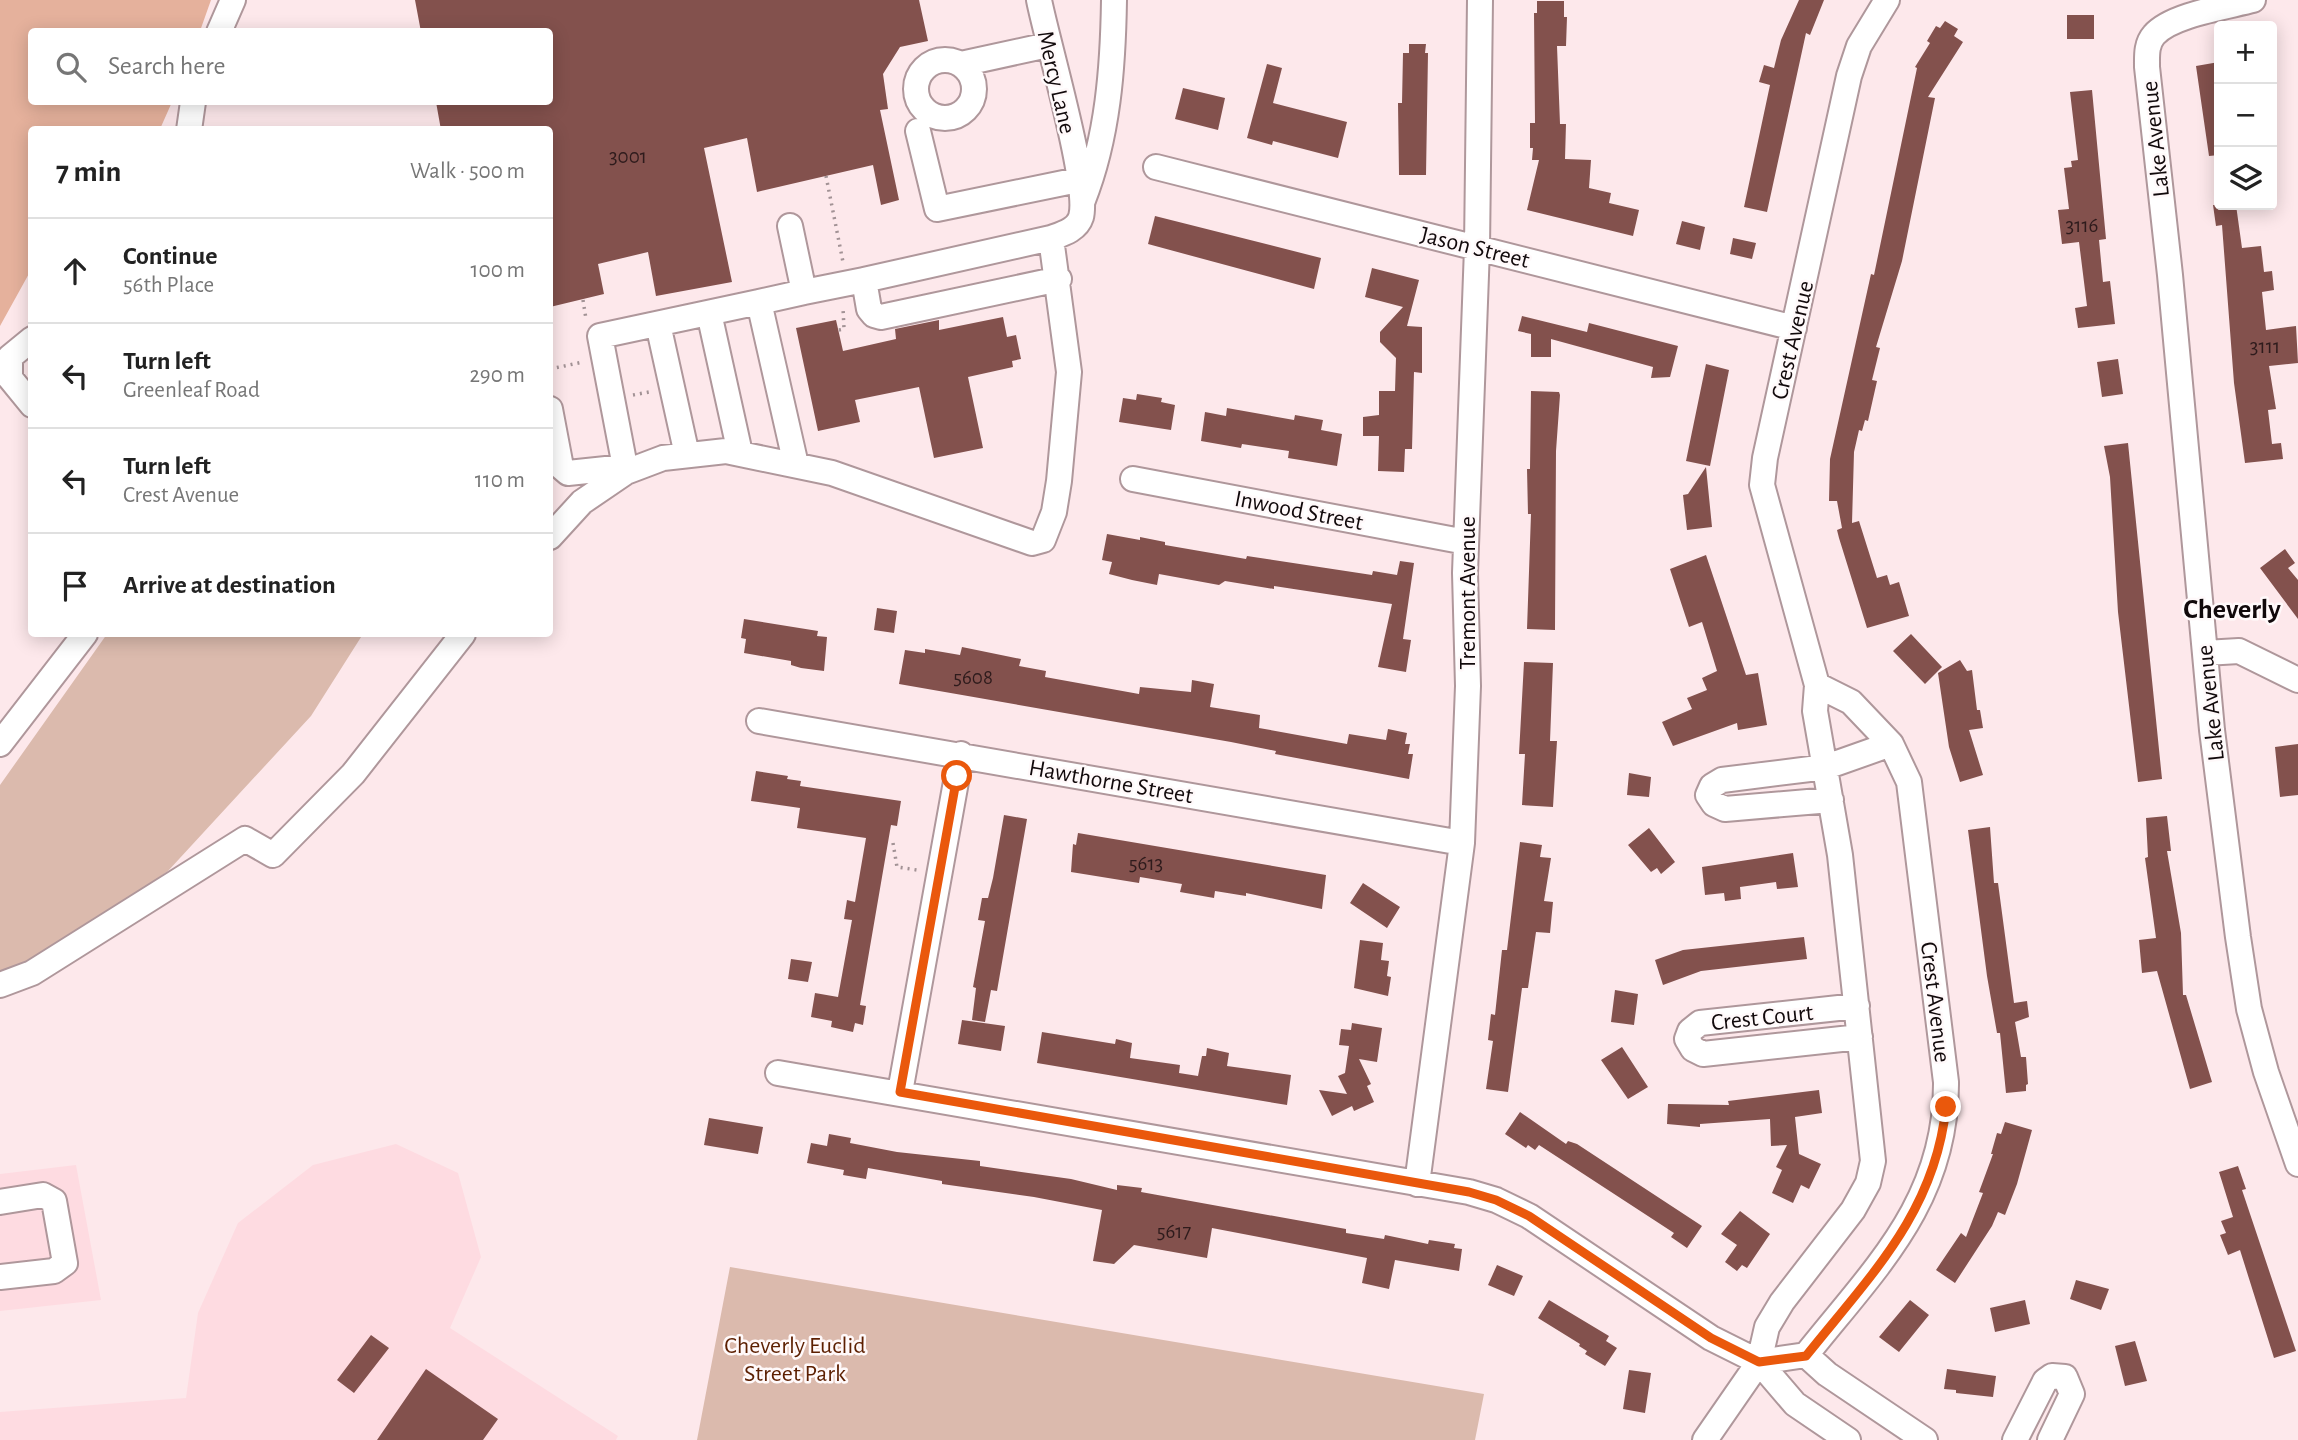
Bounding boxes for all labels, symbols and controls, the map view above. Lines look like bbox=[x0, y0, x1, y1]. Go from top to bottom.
map controls bbox=[2214, 21, 2277, 210]
button: + bbox=[2214, 21, 2277, 84]
search box bbox=[28, 28, 553, 105]
street label: Mercy Lane bbox=[1033, 28, 1080, 136]
icon: search bbox=[52, 48, 90, 86]
text: Search here bbox=[108, 53, 226, 79]
street label: Lake Avenue bbox=[2138, 80, 2174, 198]
button: − bbox=[2214, 84, 2277, 147]
house number: 3001 bbox=[609, 146, 647, 167]
button: layers bbox=[2214, 147, 2277, 210]
text: 7 min bbox=[56, 157, 121, 187]
text: Walk · 500 m bbox=[410, 160, 525, 183]
house number: 3116 bbox=[2066, 215, 2098, 236]
street label: Jason Street bbox=[1418, 223, 1532, 273]
text: Continue bbox=[123, 243, 218, 269]
icon: ahead bbox=[56, 252, 94, 290]
text: 100 m bbox=[471, 259, 525, 282]
text: 56th Place bbox=[123, 274, 214, 297]
street label: Crest Avenue bbox=[1768, 278, 1818, 402]
house number: 3111 bbox=[2250, 336, 2280, 357]
text: Turn left bbox=[123, 348, 211, 374]
icon: left bbox=[56, 357, 94, 395]
text: 290 m bbox=[469, 364, 525, 387]
text: Greenleaf Road bbox=[123, 379, 260, 402]
text: Turn left bbox=[123, 453, 211, 479]
icon: left bbox=[56, 462, 94, 500]
text: 110 m bbox=[475, 469, 525, 492]
text: Crest Avenue bbox=[123, 484, 239, 507]
street label: Inwood Street bbox=[1233, 487, 1365, 535]
street label: Tremont Avenue bbox=[1456, 516, 1480, 670]
icon: arrive bbox=[56, 567, 94, 605]
text: Arrive at destination bbox=[123, 572, 336, 598]
district label: Cheverly bbox=[2183, 596, 2281, 624]
street label: Lake Avenue bbox=[2193, 644, 2229, 762]
house number: 5608 bbox=[953, 667, 993, 688]
street label: Hawthorne Street bbox=[1027, 756, 1195, 808]
route start bbox=[941, 760, 972, 791]
house number: 5613 bbox=[1129, 853, 1163, 874]
street label: Crest Avenue bbox=[1916, 940, 1954, 1064]
street label: Crest Court bbox=[1710, 1001, 1815, 1035]
route end bbox=[1930, 1091, 1961, 1122]
house number: 5617 bbox=[1157, 1221, 1192, 1242]
park label: Cheverly Euclid Street Park bbox=[724, 1334, 866, 1386]

